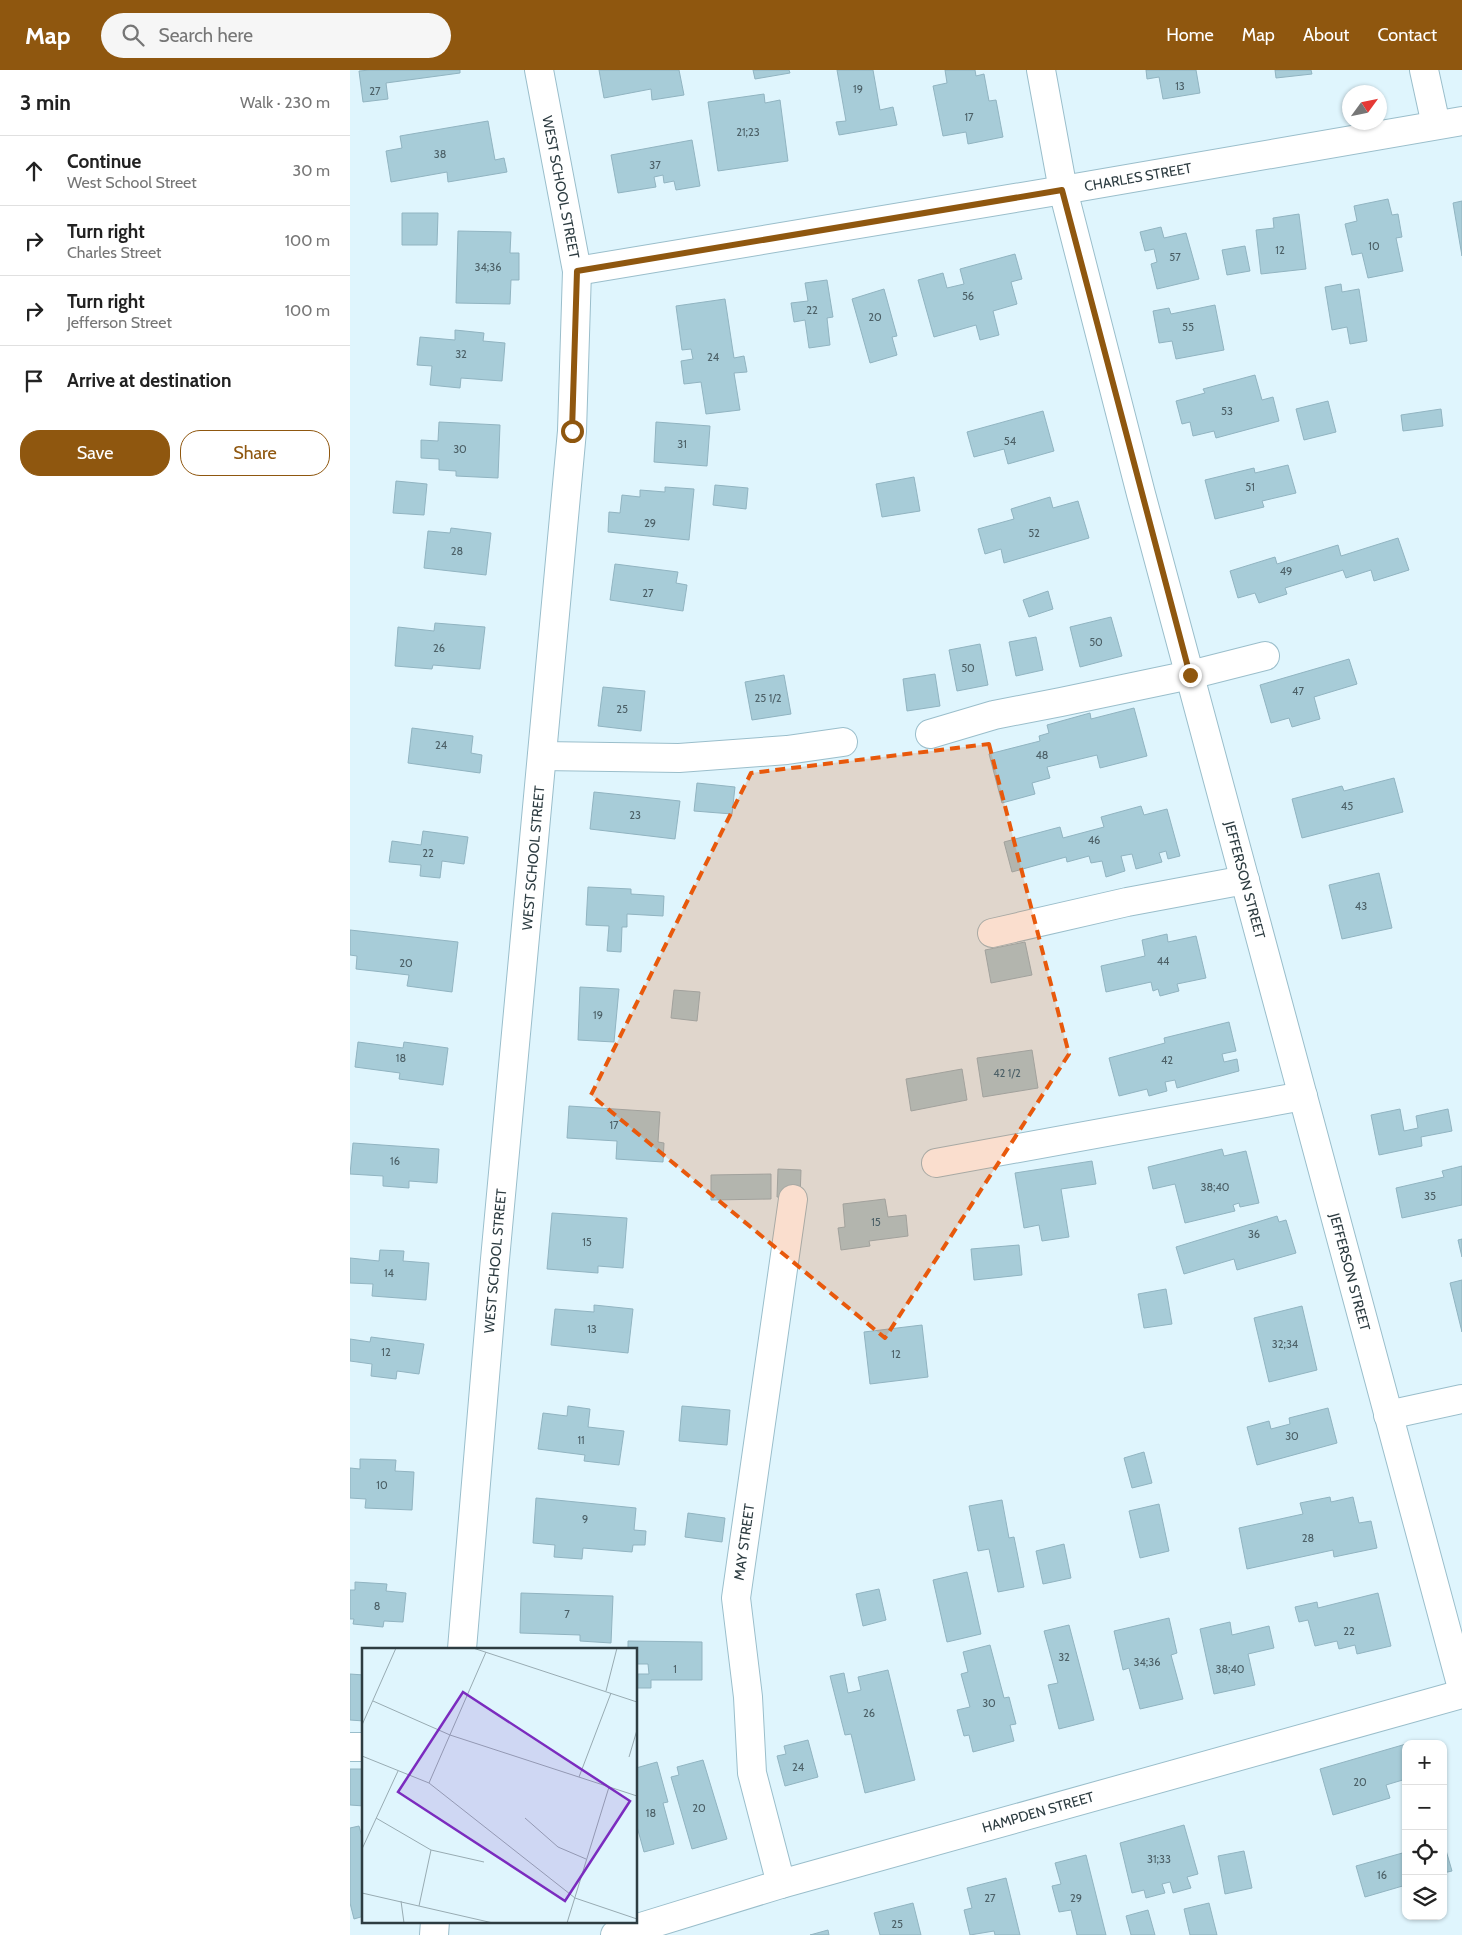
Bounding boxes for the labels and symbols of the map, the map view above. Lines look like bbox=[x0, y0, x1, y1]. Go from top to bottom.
house number: 13 bbox=[1175, 79, 1185, 93]
house number: 19 bbox=[853, 82, 863, 96]
house number: 27 bbox=[369, 84, 381, 98]
north arrow bbox=[1342, 85, 1387, 130]
house number: 17 bbox=[964, 110, 974, 124]
street label: WEST SCHOOL STREET bbox=[538, 114, 584, 261]
house number: 21;23 bbox=[736, 125, 760, 139]
house number: 38 bbox=[434, 147, 446, 161]
house number: 37 bbox=[649, 158, 661, 172]
street label: CHARLES STREET bbox=[1083, 159, 1194, 195]
house number: 10 bbox=[1368, 239, 1380, 253]
house number: 12 bbox=[1275, 243, 1285, 257]
house number: 57 bbox=[1169, 250, 1181, 264]
house number: 34;36 bbox=[475, 260, 501, 274]
house number: 56 bbox=[962, 289, 974, 303]
house number: 22 bbox=[806, 303, 818, 317]
house number: 20 bbox=[868, 310, 882, 324]
house number: 55 bbox=[1182, 320, 1194, 334]
house number: 32 bbox=[455, 347, 467, 361]
house number: 24 bbox=[707, 350, 720, 364]
house number: 53 bbox=[1221, 404, 1233, 418]
route start bbox=[561, 420, 584, 443]
house number: 54 bbox=[1004, 434, 1017, 448]
house number: 31 bbox=[677, 437, 687, 451]
house number: 30 bbox=[453, 442, 467, 456]
house number: 51 bbox=[1245, 480, 1255, 494]
house number: 29 bbox=[644, 516, 656, 530]
house number: 52 bbox=[1028, 526, 1040, 540]
house number: 28 bbox=[451, 544, 463, 558]
house number: 49 bbox=[1280, 564, 1292, 578]
house number: 27 bbox=[642, 586, 654, 600]
house number: 50 bbox=[1089, 635, 1103, 649]
house number: 26 bbox=[433, 641, 445, 655]
house number: 50 bbox=[961, 661, 975, 675]
route end bbox=[1179, 664, 1202, 687]
house number: 47 bbox=[1292, 684, 1304, 698]
house number: 25 1/2 bbox=[754, 691, 782, 705]
house number: 25 bbox=[616, 702, 628, 716]
house number: 24 bbox=[435, 738, 448, 752]
house number: 48 bbox=[1035, 748, 1049, 762]
street label: WEST SCHOOL STREET bbox=[518, 784, 548, 931]
house number: 45 bbox=[1341, 799, 1353, 813]
house number: 23 bbox=[629, 808, 641, 822]
street label: JEFFERSON STREET bbox=[1220, 818, 1270, 941]
house number: 46 bbox=[1088, 833, 1100, 847]
house number: 22 bbox=[422, 846, 434, 860]
house number: 43 bbox=[1355, 899, 1367, 913]
house number: 44 bbox=[1157, 954, 1170, 968]
house number: 20 bbox=[399, 956, 413, 970]
house number: 19 bbox=[593, 1008, 603, 1022]
house number: 18 bbox=[396, 1051, 406, 1065]
house number: 42 bbox=[1161, 1053, 1173, 1067]
house number: 42 1/2 bbox=[993, 1066, 1021, 1080]
house number: 17 bbox=[609, 1118, 619, 1132]
house number: 16 bbox=[390, 1154, 400, 1168]
house number: 38;40 bbox=[1200, 1180, 1230, 1194]
street label: WEST SCHOOL STREET bbox=[480, 1187, 510, 1334]
house number: 35 bbox=[1424, 1189, 1436, 1203]
street label: JEFFERSON STREET bbox=[1325, 1210, 1375, 1333]
house number: 15 bbox=[871, 1215, 881, 1229]
house number: 36 bbox=[1248, 1227, 1260, 1241]
house number: 15 bbox=[582, 1235, 592, 1249]
house number: 14 bbox=[384, 1266, 395, 1280]
house number: 13 bbox=[587, 1322, 597, 1336]
house number: 32;34 bbox=[1272, 1337, 1299, 1351]
house number: 12 bbox=[381, 1345, 391, 1359]
house number: 12 bbox=[891, 1347, 901, 1361]
house number: 30 bbox=[1285, 1429, 1299, 1443]
house number: 11 bbox=[577, 1433, 585, 1447]
house number: 10 bbox=[376, 1478, 388, 1492]
street label: MAY STREET bbox=[730, 1502, 758, 1582]
house number: 9 bbox=[582, 1512, 588, 1526]
house number: 28 bbox=[1302, 1531, 1314, 1545]
house number: 8 bbox=[374, 1599, 380, 1613]
house number: 7 bbox=[564, 1607, 570, 1621]
house number: 22 bbox=[1343, 1624, 1355, 1638]
inset map bbox=[362, 1648, 638, 1922]
house number: 32 bbox=[1058, 1650, 1070, 1664]
house number: 34;36 bbox=[1134, 1655, 1160, 1669]
house number: 1 bbox=[673, 1662, 677, 1676]
house number: 38;40 bbox=[1215, 1662, 1245, 1676]
house number: 30 bbox=[982, 1696, 996, 1710]
house number: 26 bbox=[863, 1706, 875, 1720]
house number: 24 bbox=[792, 1760, 805, 1774]
house number: 20 bbox=[1353, 1775, 1367, 1789]
street label: HAMPDEN STREET bbox=[980, 1787, 1097, 1837]
house number: 20 bbox=[692, 1801, 706, 1815]
house number: 18 bbox=[646, 1806, 656, 1820]
house number: 31;33 bbox=[1147, 1852, 1171, 1866]
house number: 16 bbox=[1377, 1868, 1387, 1882]
house number: 27 bbox=[984, 1891, 996, 1905]
house number: 29 bbox=[1070, 1891, 1082, 1905]
house number: 25 bbox=[891, 1917, 903, 1931]

